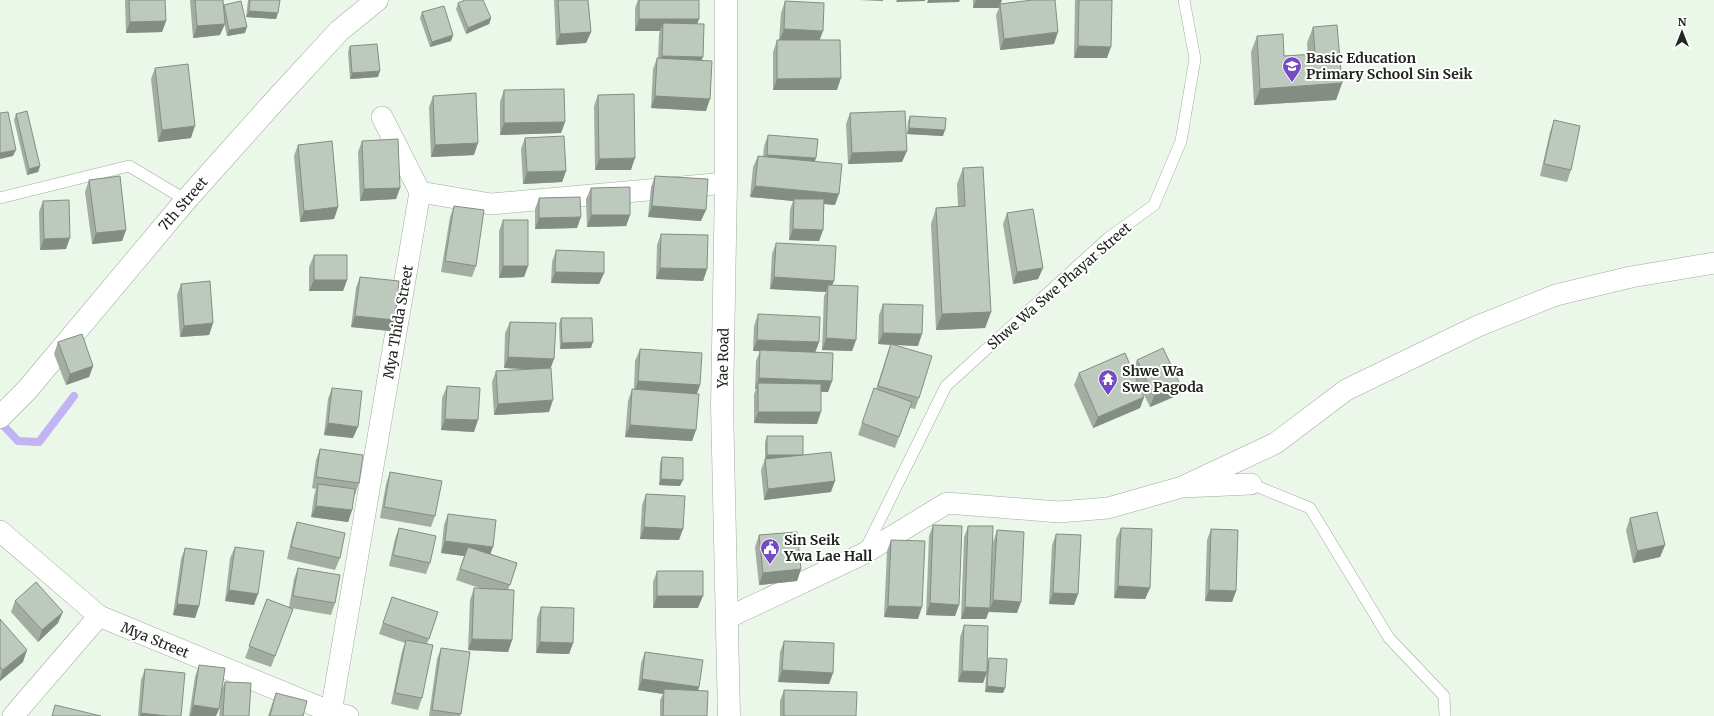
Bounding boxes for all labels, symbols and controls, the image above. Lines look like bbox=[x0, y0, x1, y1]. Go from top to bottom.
north arrow bbox=[1662, 12, 1702, 52]
text: N bbox=[1678, 15, 1687, 29]
place label: Basic Education Primary School Sin Seik bbox=[1306, 49, 1473, 83]
school or university icon: Basic Education Primary School Sin Seik bbox=[1281, 55, 1303, 83]
street label: 7th Street bbox=[155, 173, 212, 235]
street label: Shwe Wa Swe Phayar Street bbox=[983, 218, 1135, 353]
street label: Mya Thida Street bbox=[379, 263, 417, 380]
street label: Yae Road bbox=[713, 327, 733, 389]
place label: Shwe Wa Swe Pagoda bbox=[1122, 362, 1204, 396]
temple icon: Shwe Wa Swe Pagoda bbox=[1097, 368, 1119, 396]
place label: Sin Seik Ywa Lae Hall bbox=[783, 531, 873, 565]
public building icon: Sin Seik Ywa Lae Hall bbox=[759, 537, 781, 565]
street label: Mya Street bbox=[118, 618, 192, 662]

